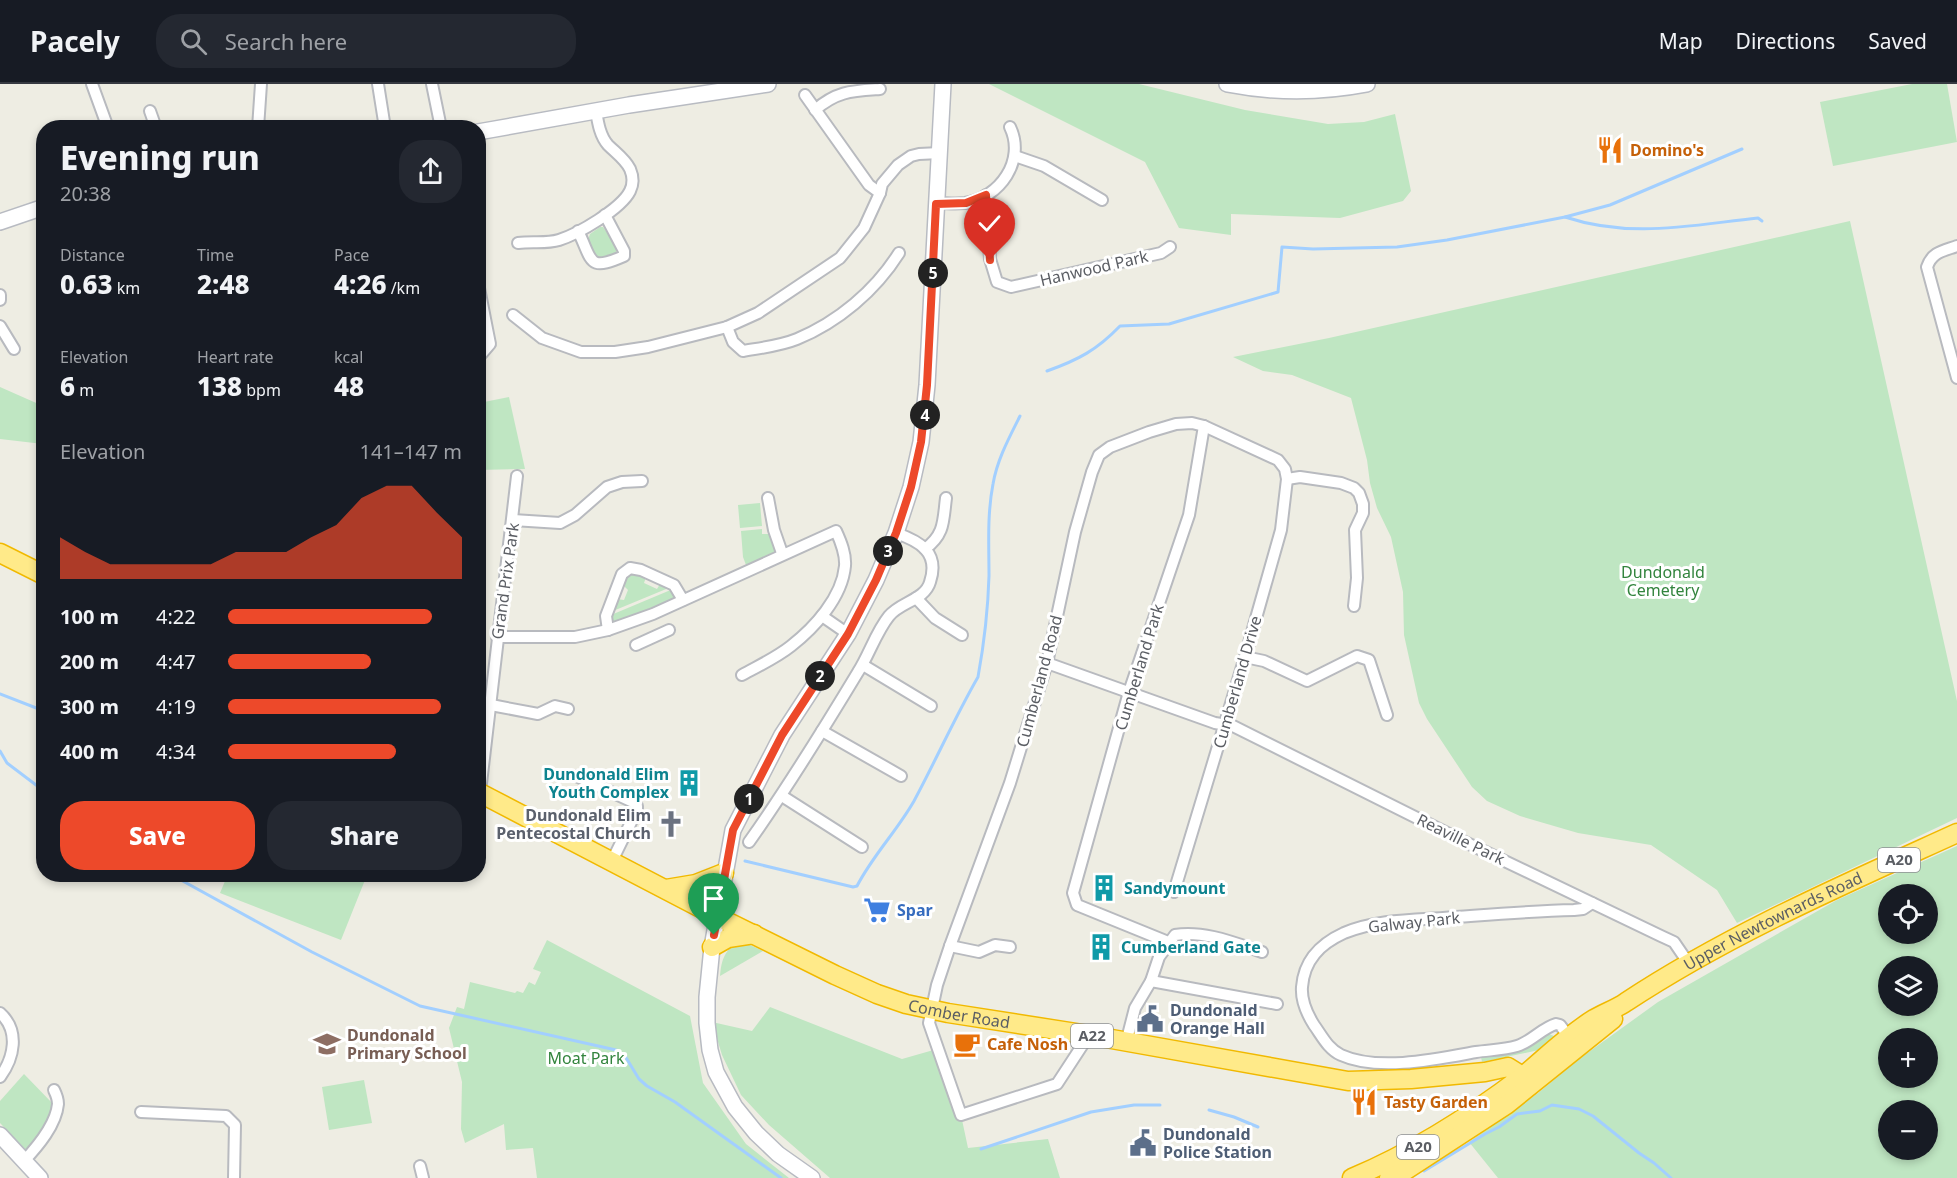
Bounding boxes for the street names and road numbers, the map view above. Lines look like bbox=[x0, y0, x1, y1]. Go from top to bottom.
street label: Hanwood Park bbox=[1038, 245, 1151, 291]
street label: Grand Prix Park bbox=[486, 521, 524, 641]
street label: Cumberland Park bbox=[1109, 601, 1169, 733]
street label: Cumberland Road bbox=[1011, 613, 1067, 749]
street label: Cumberland Drive bbox=[1208, 613, 1266, 751]
street label: Reaville Park bbox=[1413, 808, 1509, 870]
road number: A20 bbox=[1878, 848, 1920, 872]
street label: Upper Newtownards Road bbox=[1679, 867, 1866, 975]
street label: Galway Park bbox=[1367, 906, 1462, 938]
street label: Comber Road bbox=[906, 994, 1011, 1034]
road number: A22 bbox=[1071, 1024, 1113, 1048]
road number: A20 bbox=[1397, 1135, 1439, 1159]

